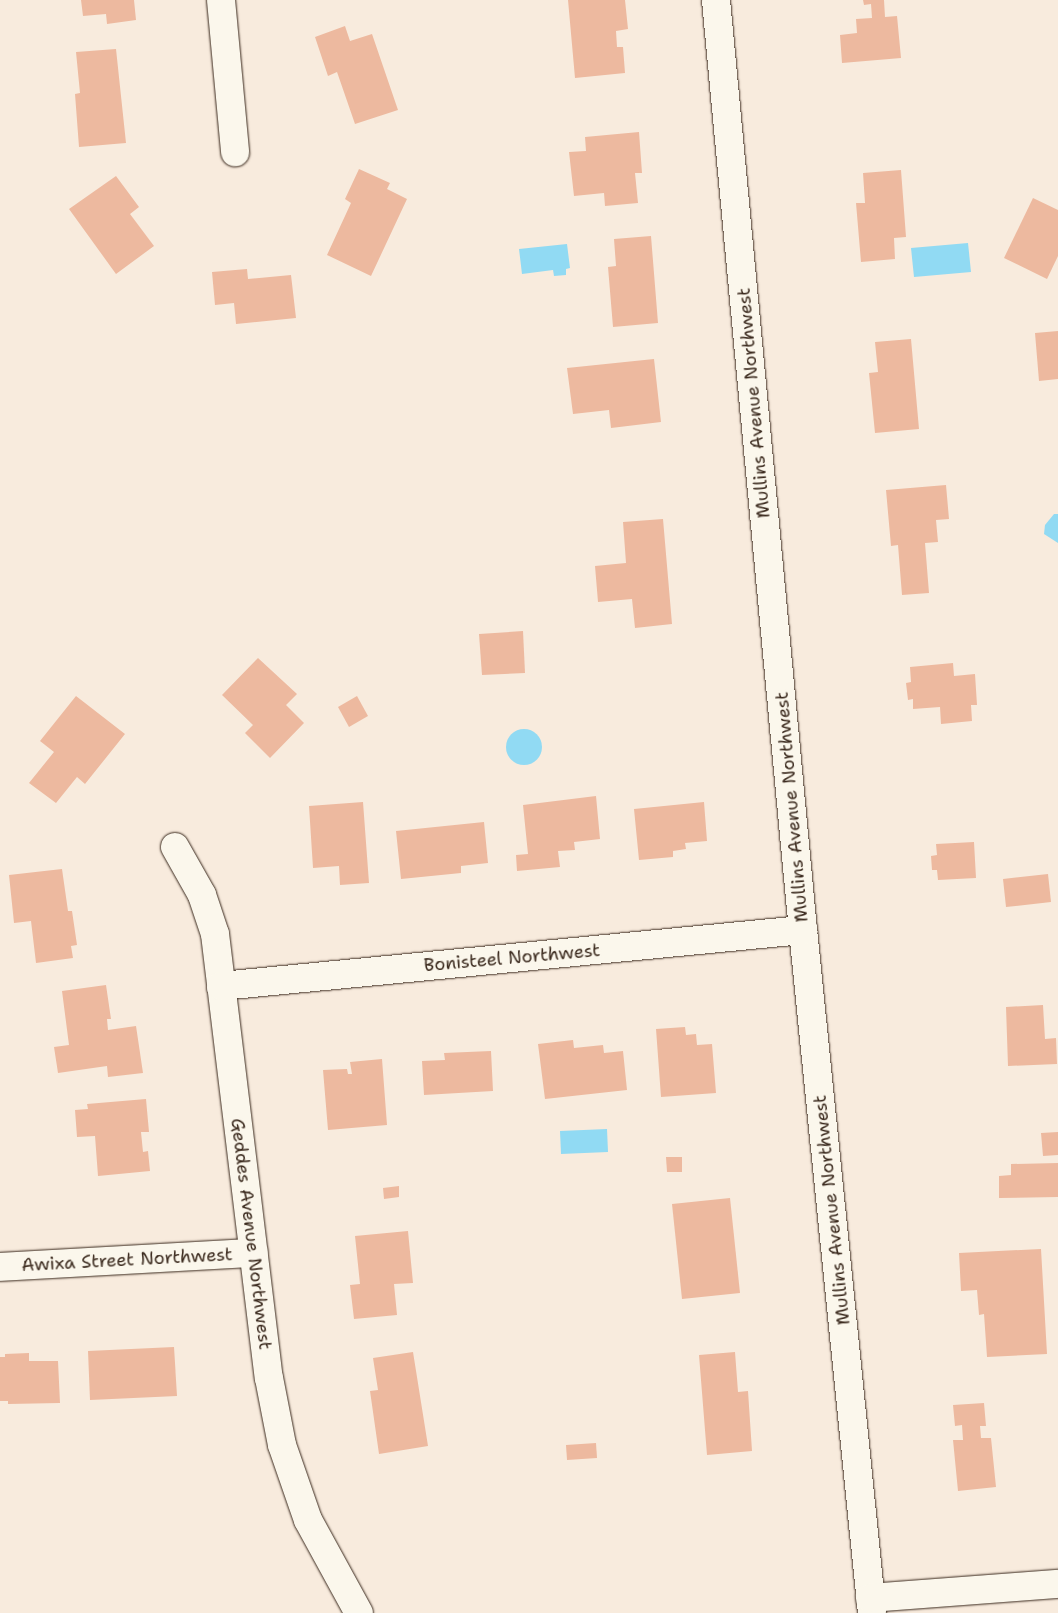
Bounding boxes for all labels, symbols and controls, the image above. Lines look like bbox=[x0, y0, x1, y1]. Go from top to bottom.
street label: Mullins Avenue Northwest bbox=[733, 287, 775, 519]
street label: Mullins Avenue Northwest bbox=[771, 691, 813, 923]
street label: Bonisteel Northwest bbox=[423, 940, 601, 976]
street label: Mullins Avenue Northwest bbox=[809, 1094, 855, 1326]
street label: Geddes Avenue Northwest bbox=[226, 1117, 276, 1351]
street label: Awixa Street Northwest bbox=[21, 1244, 233, 1276]

